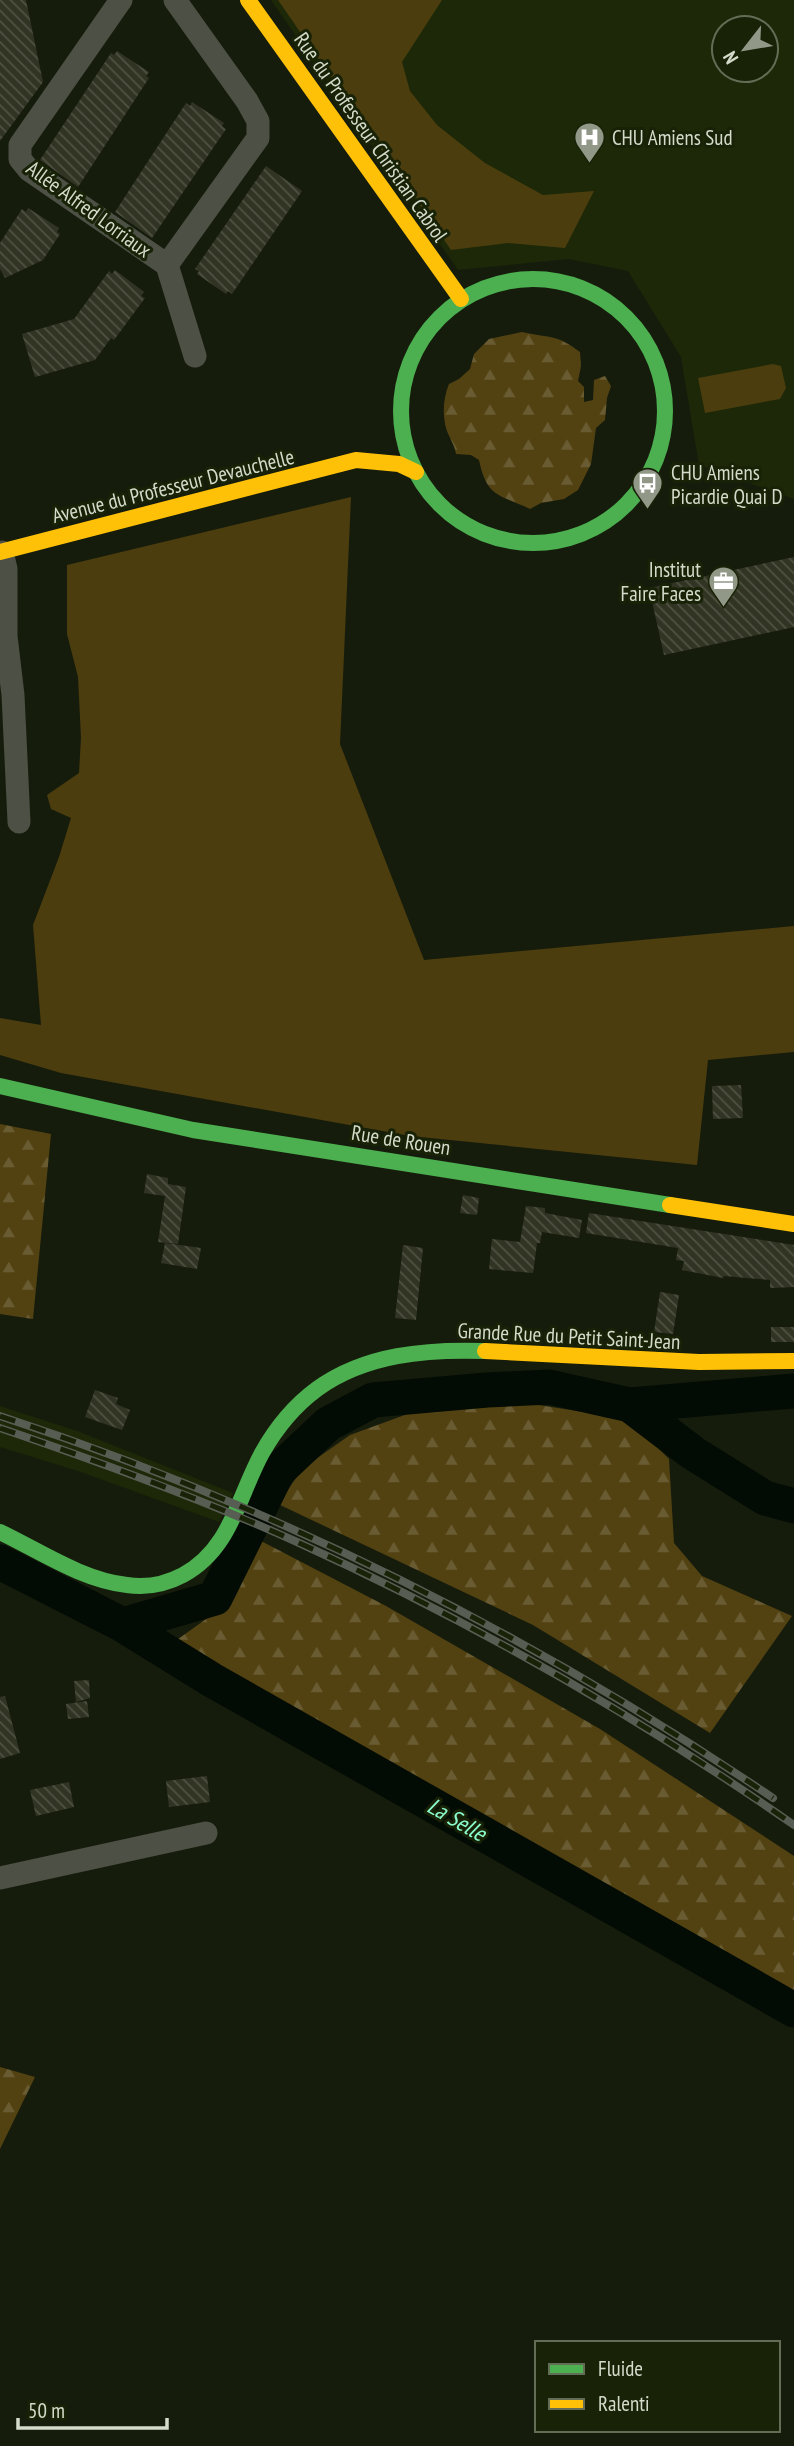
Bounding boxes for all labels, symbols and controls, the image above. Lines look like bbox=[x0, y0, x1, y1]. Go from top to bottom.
north arrow bbox=[710, 14, 780, 84]
street label: Rue du Professeur Christian Cabrol bbox=[288, 27, 454, 247]
text: N bbox=[717, 47, 743, 68]
hospital icon: CHU Amiens Sud bbox=[572, 120, 606, 164]
place label: CHU Amiens Sud bbox=[612, 124, 733, 151]
street label: Allée Alfred Lorriaux bbox=[21, 155, 157, 264]
street label: Avenue du Professeur Devauchelle bbox=[49, 443, 297, 529]
place label: CHU Amiens Picardie Quai D bbox=[671, 459, 783, 510]
bus stop icon: CHU Amiens Picardie Quai D bbox=[631, 467, 665, 511]
place label: Institut Faire Faces bbox=[621, 556, 701, 607]
office icon: Institut Faire Faces bbox=[707, 564, 741, 608]
street label: Rue de Rouen bbox=[350, 1119, 452, 1161]
street label: Grande Rue du Petit Saint-Jean bbox=[457, 1317, 681, 1355]
water label: La Selle bbox=[423, 1791, 493, 1848]
legend bbox=[535, 2341, 780, 2432]
text: Fluide bbox=[598, 2355, 643, 2382]
scale bar bbox=[18, 2386, 166, 2430]
text: Ralenti bbox=[598, 2390, 650, 2417]
text: 50 m bbox=[28, 2397, 65, 2424]

